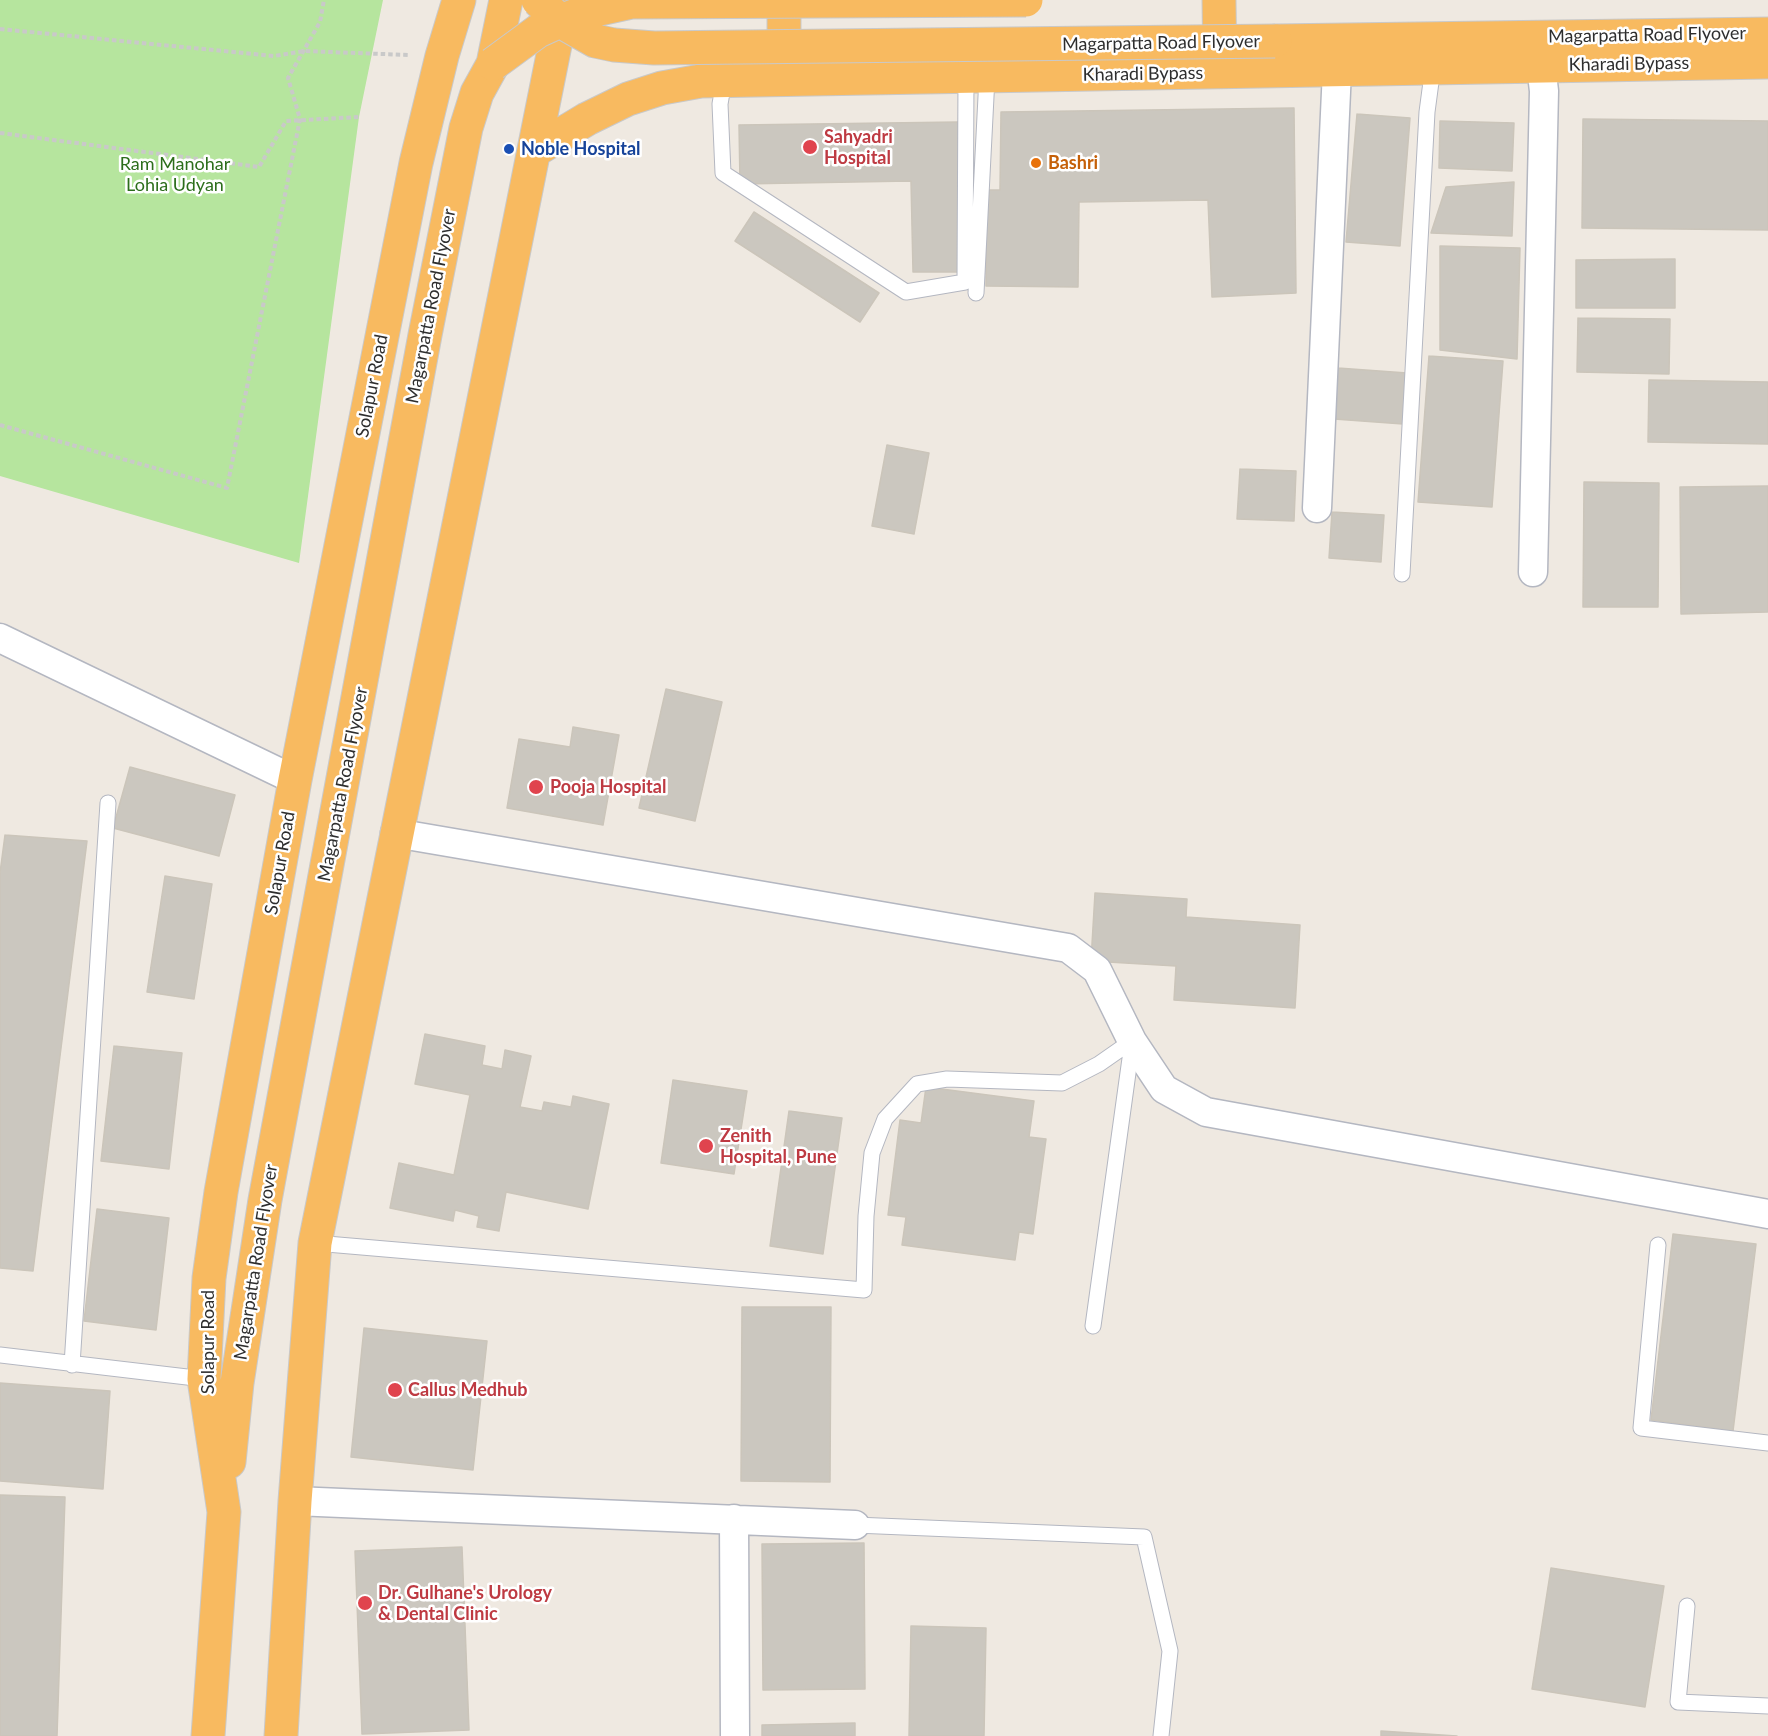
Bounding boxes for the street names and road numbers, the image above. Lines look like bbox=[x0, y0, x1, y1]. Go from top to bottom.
street label: Magarpatta Road Flyover bbox=[1548, 22, 1746, 48]
street label: Magarpatta Road Flyover bbox=[1062, 30, 1260, 56]
street label: Kharadi Bypass bbox=[1569, 52, 1689, 76]
street label: Kharadi Bypass bbox=[1083, 62, 1203, 86]
street label: Magarpatta Road Flyover bbox=[402, 207, 460, 405]
street label: Solapur Road bbox=[351, 333, 393, 439]
street label: Magarpatta Road Flyover bbox=[314, 685, 372, 883]
street label: Solapur Road bbox=[260, 810, 300, 916]
street label: Magarpatta Road Flyover bbox=[230, 1163, 282, 1361]
street label: Solapur Road bbox=[197, 1290, 219, 1394]

